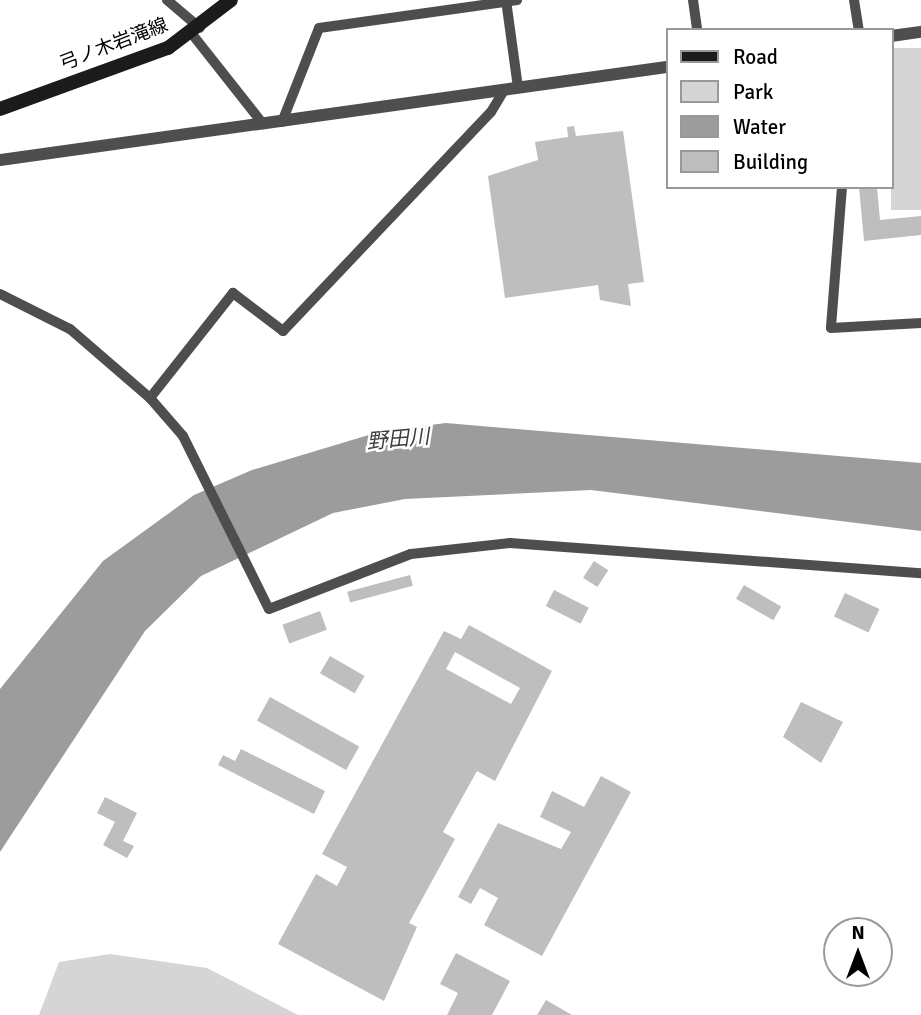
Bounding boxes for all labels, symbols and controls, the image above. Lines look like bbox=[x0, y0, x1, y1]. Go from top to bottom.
street label: 弓ノ木岩滝線 bbox=[57, 14, 171, 76]
legend bbox=[666, 28, 893, 189]
text: Road bbox=[733, 44, 778, 70]
text: Park bbox=[733, 79, 773, 105]
text: Water bbox=[733, 114, 786, 140]
text: Building bbox=[733, 149, 808, 175]
water label: 野田川 bbox=[366, 424, 430, 454]
north arrow bbox=[823, 917, 893, 987]
text: N bbox=[851, 921, 865, 945]

